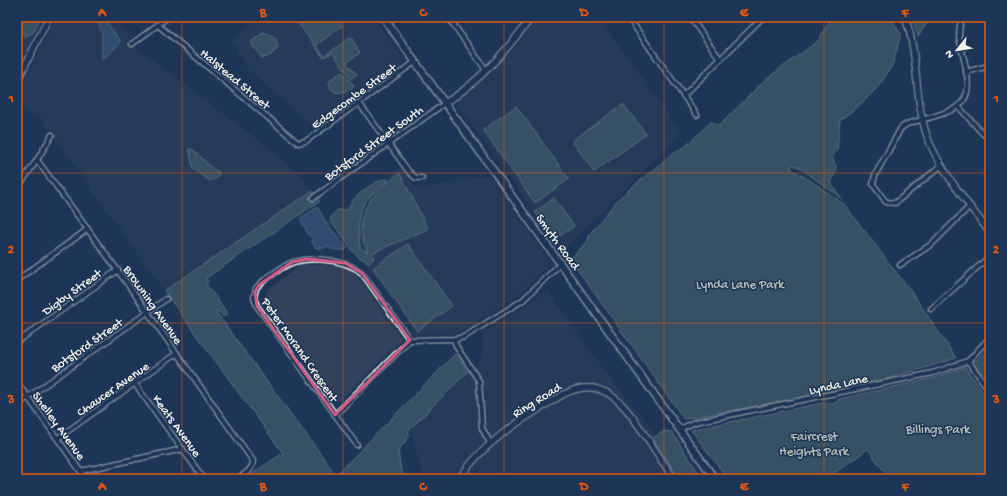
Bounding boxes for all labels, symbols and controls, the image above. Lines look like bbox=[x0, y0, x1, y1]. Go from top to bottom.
text: A bbox=[97, 6, 107, 21]
text: B bbox=[259, 6, 268, 21]
text: C bbox=[418, 6, 428, 21]
text: D bbox=[579, 6, 589, 21]
text: E bbox=[740, 6, 749, 21]
text: F bbox=[901, 6, 910, 21]
north arrow bbox=[937, 30, 977, 70]
street label: Halstead Street bbox=[196, 46, 274, 115]
text: N bbox=[943, 48, 957, 60]
street label: Edgecombe Street bbox=[309, 60, 401, 133]
text: 1 bbox=[7, 92, 14, 107]
text: 1 bbox=[992, 92, 999, 107]
street label: Botsford Street South bbox=[321, 103, 427, 185]
street label: Smyth Road bbox=[532, 212, 583, 274]
text: 2 bbox=[8, 243, 15, 258]
text: 2 bbox=[993, 243, 1000, 258]
street label: Browning Avenue bbox=[119, 262, 185, 348]
street label: Digby Street bbox=[39, 265, 106, 320]
park label: Lynda Lane Park bbox=[696, 278, 785, 293]
street label: Peter Morand Crescent bbox=[257, 295, 342, 407]
street label: Botsford Street bbox=[48, 315, 128, 377]
street label: Chaucer Avenue bbox=[74, 359, 153, 421]
street label: Lynda Lane bbox=[808, 372, 870, 399]
street label: Ring Road bbox=[510, 380, 566, 422]
street label: Shelley Avenue bbox=[28, 389, 88, 464]
street label: Keats Avenue bbox=[148, 392, 204, 461]
text: 3 bbox=[7, 393, 15, 408]
text: 3 bbox=[992, 393, 1000, 408]
park label: Billings Park bbox=[905, 423, 971, 438]
park label: Faircrest Heights Park bbox=[779, 430, 850, 460]
text: A bbox=[97, 480, 107, 495]
text: B bbox=[259, 480, 268, 495]
text: C bbox=[418, 480, 428, 495]
text: D bbox=[579, 480, 589, 495]
text: E bbox=[740, 480, 749, 495]
text: F bbox=[901, 480, 910, 495]

